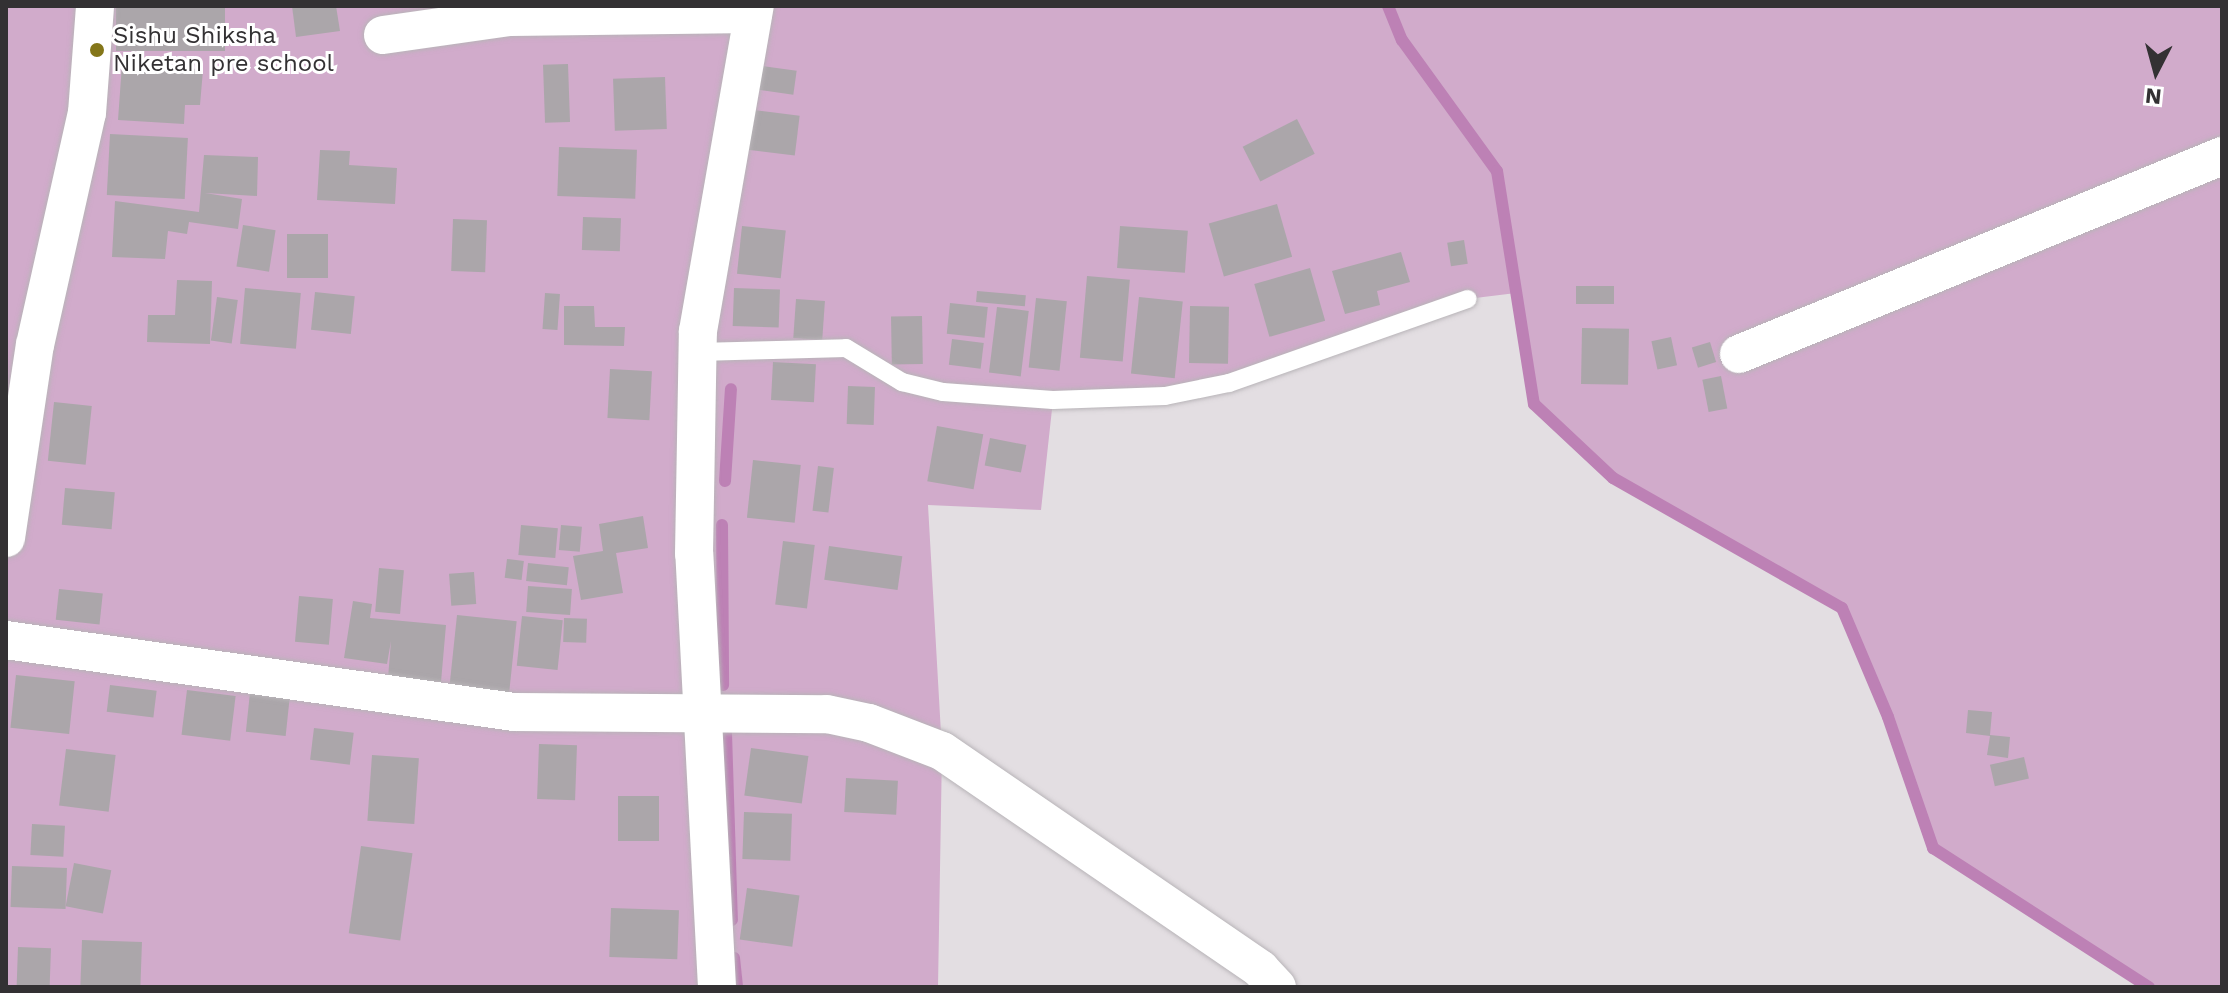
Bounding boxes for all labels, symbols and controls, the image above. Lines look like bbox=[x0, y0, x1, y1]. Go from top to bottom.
place label: Sishu Shiksha Niketan pre school bbox=[113, 22, 334, 78]
north arrow bbox=[2116, 32, 2196, 112]
marker: Sishu Shiksha Niketan pre school bbox=[88, 41, 106, 59]
text: N bbox=[2144, 83, 2163, 110]

